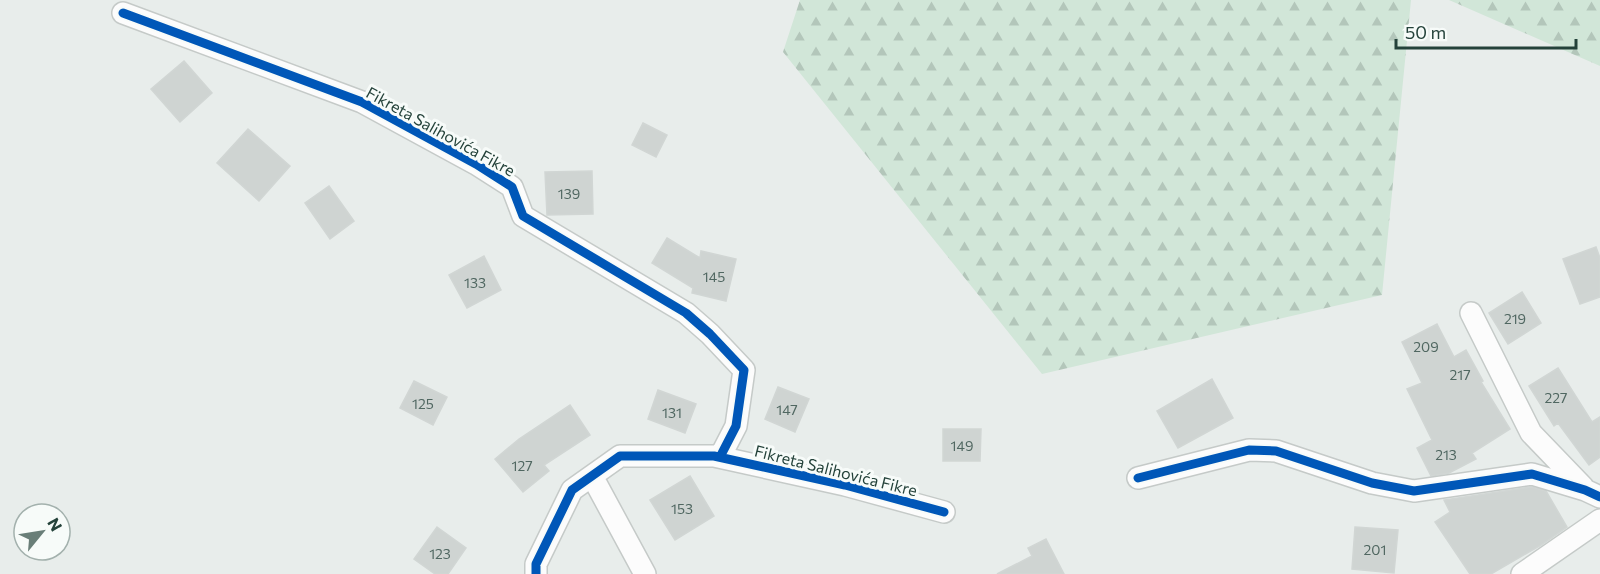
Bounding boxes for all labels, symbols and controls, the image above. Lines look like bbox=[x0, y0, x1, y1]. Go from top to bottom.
scale bar bbox=[1396, 12, 1576, 50]
text: 50 m bbox=[1405, 21, 1446, 43]
street label: Fikreta Salihovića Fikre bbox=[363, 82, 519, 180]
house number: 139 bbox=[558, 185, 580, 202]
house number: 145 bbox=[703, 268, 725, 285]
house number: 133 bbox=[464, 274, 486, 291]
house number: 219 bbox=[1504, 310, 1526, 327]
house number: 209 bbox=[1413, 338, 1439, 355]
house number: 217 bbox=[1449, 366, 1471, 383]
house number: 227 bbox=[1545, 389, 1567, 406]
house number: 125 bbox=[412, 395, 434, 412]
house number: 147 bbox=[776, 401, 798, 418]
house number: 131 bbox=[662, 404, 682, 421]
house number: 149 bbox=[951, 437, 973, 454]
street label: Fikreta Salihovića Fikre bbox=[753, 441, 919, 499]
house number: 213 bbox=[1435, 446, 1457, 463]
house number: 127 bbox=[511, 457, 533, 474]
house number: 153 bbox=[671, 500, 693, 517]
north arrow bbox=[12, 502, 72, 562]
text: N bbox=[44, 514, 67, 534]
house number: 201 bbox=[1364, 541, 1386, 558]
house number: 123 bbox=[429, 545, 451, 562]

